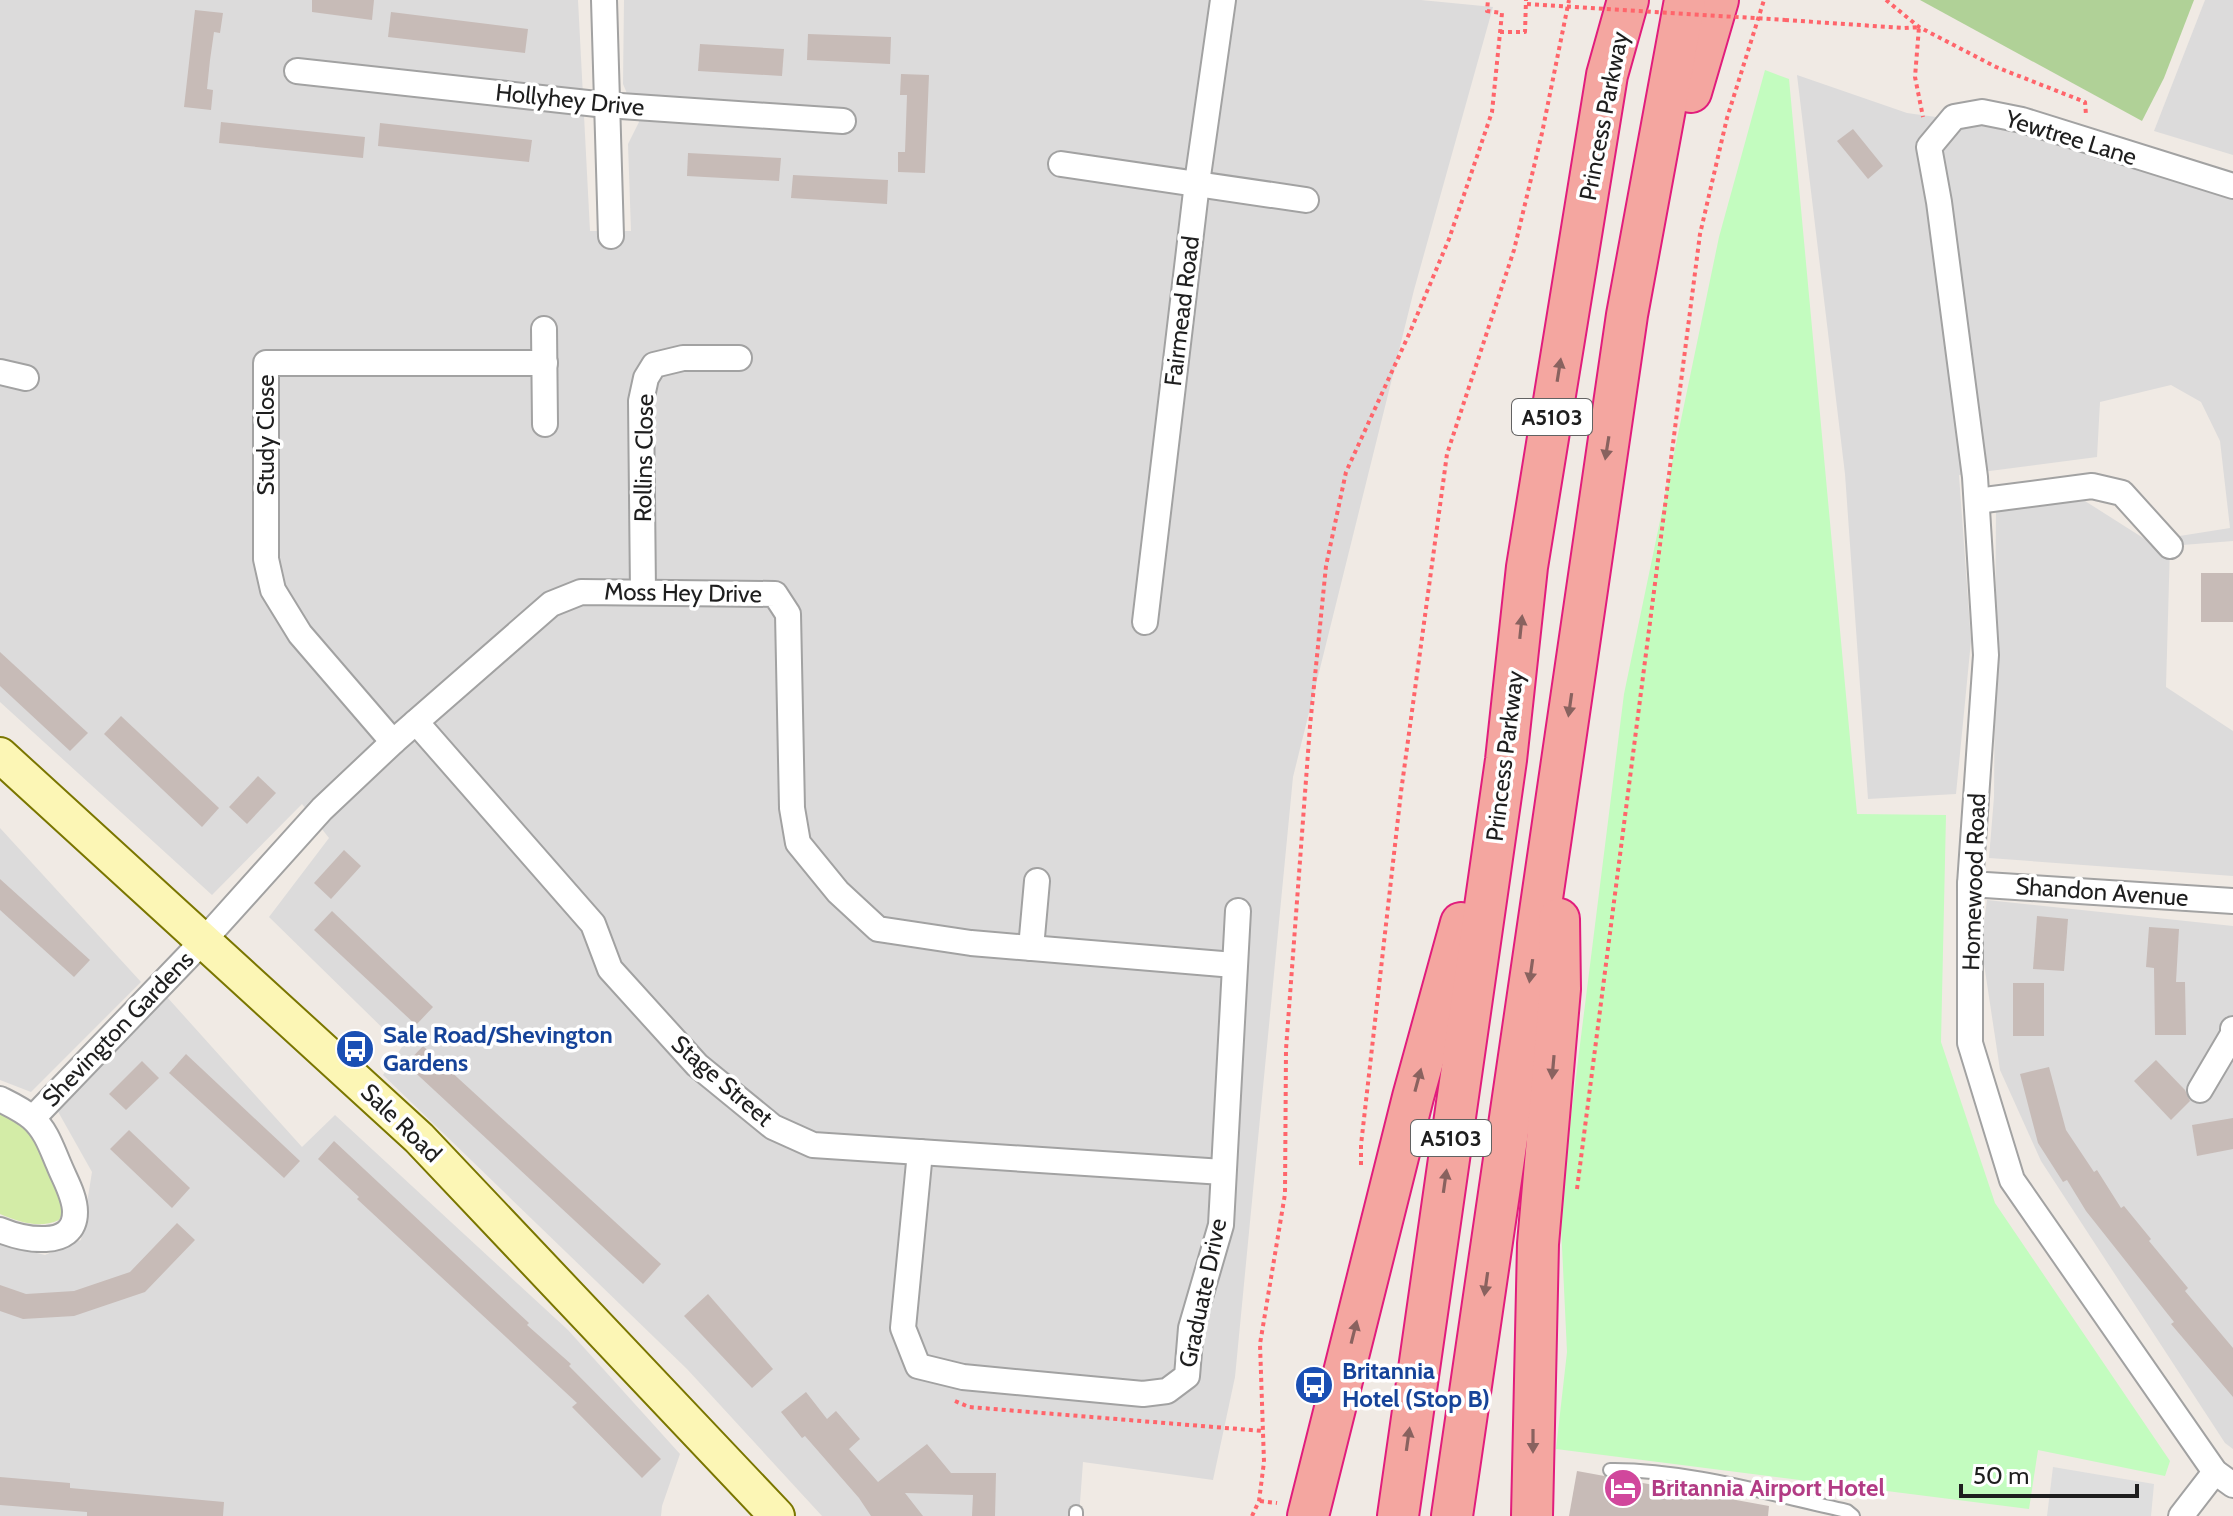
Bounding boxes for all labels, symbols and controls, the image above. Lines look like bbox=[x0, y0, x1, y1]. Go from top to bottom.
street label: Princess Parkway bbox=[1573, 29, 1634, 203]
street label: Hollyhey Drive bbox=[494, 77, 646, 122]
street label: Yewtree Lane bbox=[2001, 104, 2140, 171]
street label: Fairmead Road bbox=[1158, 234, 1205, 388]
one-way arrow bbox=[1553, 357, 1566, 382]
street label: Study Close bbox=[251, 375, 280, 495]
street label: Rollins Close bbox=[628, 394, 659, 522]
road number: A5103 bbox=[1512, 399, 1592, 435]
one-way arrow bbox=[1600, 436, 1613, 461]
street label: Moss Hey Drive bbox=[604, 577, 762, 608]
one-way arrow bbox=[1514, 614, 1527, 639]
street label: Princess Parkway bbox=[1480, 669, 1529, 843]
one-way arrow bbox=[1563, 693, 1576, 718]
street label: Homewood Road bbox=[1956, 793, 1991, 971]
street label: Shandon Avenue bbox=[2015, 871, 2189, 912]
street label: Shevington Gardens bbox=[36, 945, 199, 1113]
one-way arrow bbox=[1524, 959, 1537, 984]
place label: Sale Road/Shevington Gardens bbox=[383, 1020, 613, 1077]
bus stop icon: Sale Road/Shevington Gardens bbox=[334, 1028, 376, 1070]
street label: Stage Street bbox=[666, 1029, 779, 1132]
one-way arrow bbox=[1546, 1055, 1559, 1080]
one-way arrow bbox=[1412, 1067, 1425, 1091]
street label: Sale Road bbox=[355, 1077, 448, 1168]
road number: A5103 bbox=[1411, 1120, 1491, 1156]
one-way arrow bbox=[1439, 1168, 1452, 1193]
street label: Graduate Drive bbox=[1173, 1216, 1232, 1370]
one-way arrow bbox=[1479, 1271, 1492, 1296]
one-way arrow bbox=[1349, 1319, 1361, 1344]
place label: Britannia Hotel (Stop B) bbox=[1342, 1356, 1490, 1413]
bus stop icon: Britannia Hotel (Stop B) bbox=[1293, 1364, 1335, 1406]
one-way arrow bbox=[1402, 1426, 1415, 1451]
one-way arrow bbox=[1527, 1429, 1539, 1454]
scale bar bbox=[1961, 1448, 2137, 1498]
text: 50 m bbox=[1973, 1461, 2029, 1490]
hotel icon: Britannia Airport Hotel bbox=[1602, 1467, 1644, 1509]
place label: Britannia Airport Hotel bbox=[1651, 1473, 1885, 1502]

